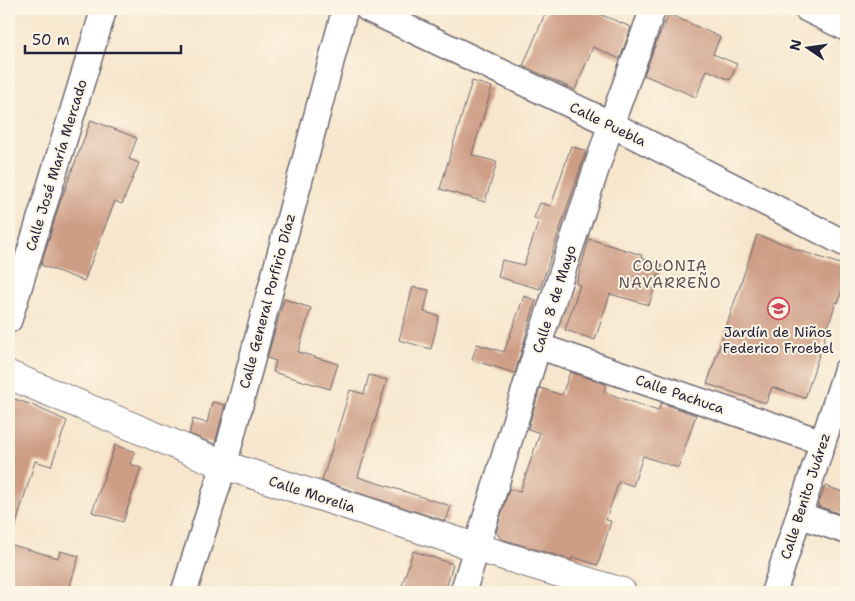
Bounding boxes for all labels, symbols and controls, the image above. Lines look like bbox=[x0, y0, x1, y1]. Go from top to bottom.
scale bar bbox=[25, 22, 181, 54]
north arrow bbox=[782, 22, 832, 72]
text: 50 m bbox=[32, 30, 70, 50]
text: N bbox=[785, 38, 805, 53]
street label: Calle José María Mercado bbox=[21, 77, 91, 253]
street label: Calle Puebla bbox=[567, 98, 649, 150]
street label: Calle General Porfirio Díaz bbox=[235, 211, 299, 391]
street label: Calle 8 de Mayo bbox=[528, 243, 580, 355]
district label: COLONIA NAVARREÑO bbox=[619, 256, 721, 293]
school or university icon: Jardín de Niños Federico Froebel bbox=[766, 297, 790, 321]
place label: Jardín de Niños Federico Froebel bbox=[723, 323, 834, 357]
street label: Calle Pachuca bbox=[633, 370, 727, 418]
street label: Calle Benito Juárez bbox=[776, 431, 834, 561]
street label: Calle Morelia bbox=[266, 472, 358, 517]

